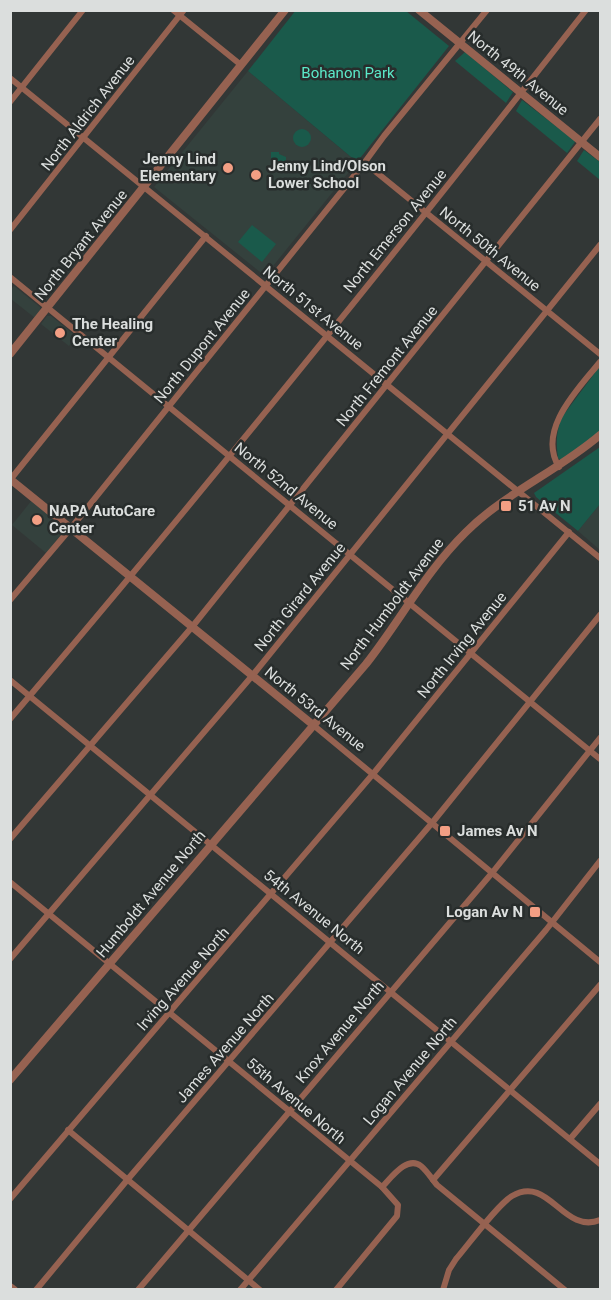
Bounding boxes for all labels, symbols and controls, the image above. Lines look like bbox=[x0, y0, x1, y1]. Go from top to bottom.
street label: North 49th Avenue bbox=[464, 27, 572, 119]
street label: North Aldrich Avenue bbox=[37, 52, 139, 174]
park label: Bohanon Park bbox=[301, 64, 395, 82]
place label: Jenny Lind Elementary bbox=[140, 150, 216, 185]
place label: Jenny Lind/Olson Lower School bbox=[268, 157, 386, 192]
marker: Jenny Lind Elementary bbox=[221, 161, 235, 175]
street label: North Emerson Avenue bbox=[340, 166, 450, 296]
marker: Jenny Lind/Olson Lower School bbox=[249, 168, 263, 182]
street label: North Bryant Avenue bbox=[31, 186, 131, 304]
street label: North 50th Avenue bbox=[436, 203, 544, 295]
street label: North 51st Avenue bbox=[259, 262, 367, 354]
street label: North Dupont Avenue bbox=[150, 285, 254, 407]
street label: North Fremont Avenue bbox=[333, 302, 441, 430]
place label: The Healing Center bbox=[72, 315, 153, 350]
marker: The Healing Center bbox=[53, 326, 67, 340]
street label: North 52nd Avenue bbox=[231, 439, 341, 533]
place label: 51 Av N bbox=[518, 497, 571, 515]
marker: 51 Av N bbox=[499, 499, 513, 513]
place label: NAPA AutoCare Center bbox=[49, 502, 155, 537]
marker: NAPA AutoCare Center bbox=[30, 513, 44, 527]
street label: North Humboldt Avenue bbox=[337, 534, 448, 674]
street label: North Girard Avenue bbox=[251, 539, 349, 655]
street label: North Irving Avenue bbox=[414, 588, 510, 702]
street label: North 53rd Avenue bbox=[261, 663, 369, 755]
place label: James Av N bbox=[457, 822, 538, 840]
marker: James Av N bbox=[438, 824, 452, 838]
street label: Humboldt Avenue North bbox=[93, 827, 209, 961]
street label: 54th Avenue North bbox=[260, 866, 368, 958]
place label: Logan Av N bbox=[446, 903, 523, 921]
marker: Logan Av N bbox=[528, 905, 542, 919]
street label: Irving Avenue North bbox=[133, 924, 233, 1034]
street label: Knox Avenue North bbox=[292, 977, 388, 1087]
street label: James Avenue North bbox=[172, 989, 278, 1107]
street label: Logan Avenue North bbox=[359, 1013, 461, 1129]
street label: 55th Avenue North bbox=[243, 1054, 349, 1148]

